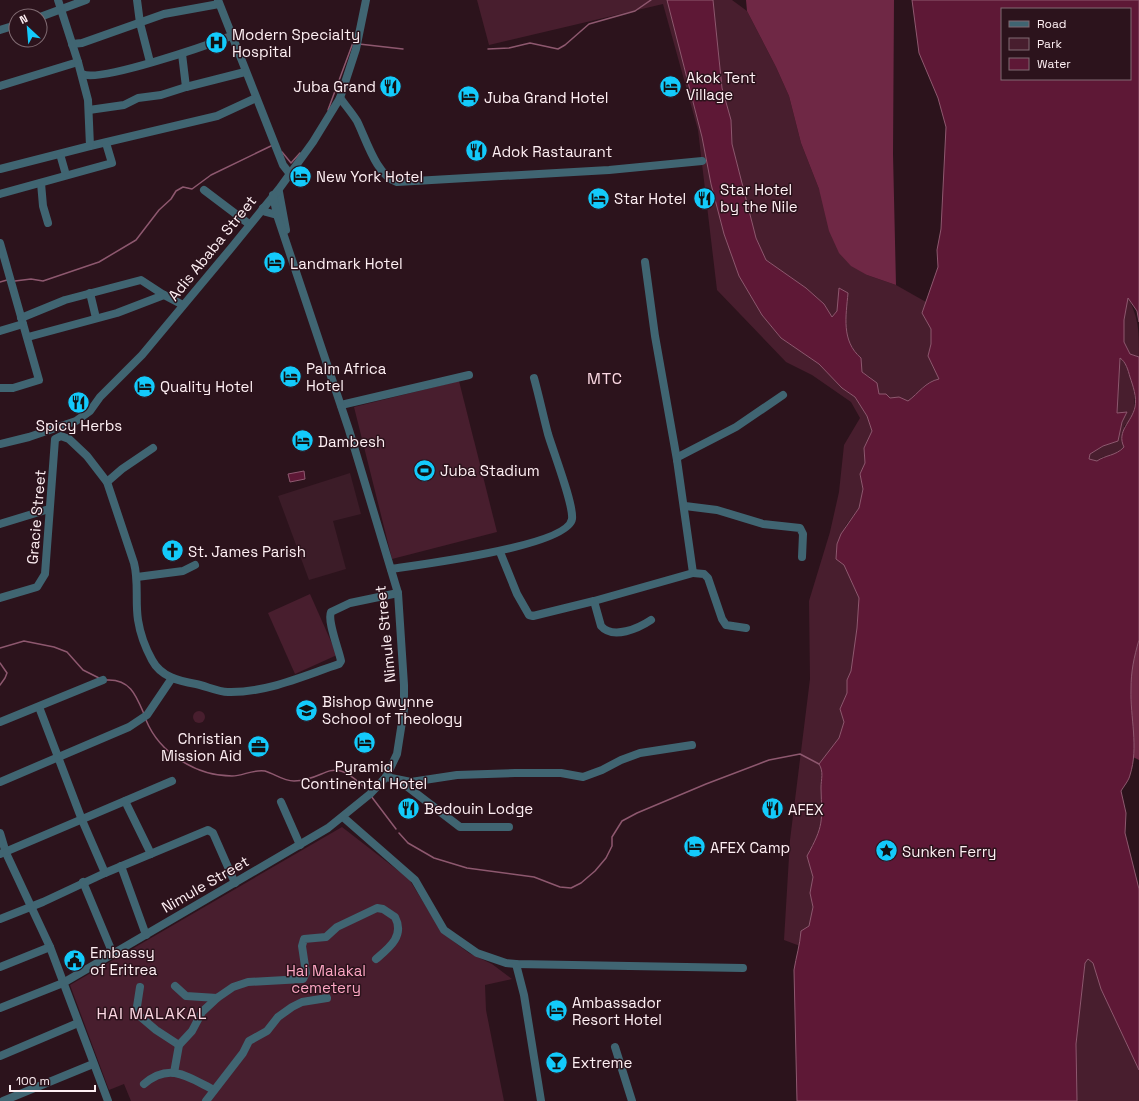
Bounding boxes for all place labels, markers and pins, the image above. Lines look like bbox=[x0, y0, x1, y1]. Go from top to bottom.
place label: Modern Specialty Hospital bbox=[232, 25, 360, 61]
hospital icon: Modern Specialty Hospital bbox=[204, 30, 230, 56]
place label: Akok Tent Village bbox=[686, 68, 756, 104]
restaurant icon: Juba Grand bbox=[378, 73, 404, 99]
hotel icon: Akok Tent Village bbox=[657, 73, 683, 99]
place label: Juba Grand bbox=[293, 77, 376, 96]
hotel icon: Juba Grand Hotel bbox=[455, 84, 481, 110]
place label: Juba Grand Hotel bbox=[484, 88, 609, 107]
restaurant icon: Adok Rastaurant bbox=[464, 138, 490, 164]
place label: Adok Rastaurant bbox=[492, 142, 613, 161]
hotel icon: New York Hotel bbox=[288, 163, 314, 189]
place label: New York Hotel bbox=[316, 167, 423, 186]
place label: Star Hotel by the Nile bbox=[720, 180, 798, 216]
hotel icon: Star Hotel bbox=[586, 185, 612, 211]
restaurant icon: Star Hotel by the Nile bbox=[691, 185, 717, 211]
place label: Star Hotel bbox=[614, 189, 686, 208]
hotel icon: Landmark Hotel bbox=[261, 250, 287, 276]
place label: Landmark Hotel bbox=[290, 254, 403, 273]
place label: Palm Africa Hotel bbox=[306, 359, 387, 395]
hotel icon: Palm Africa Hotel bbox=[278, 364, 304, 390]
hotel icon: Quality Hotel bbox=[132, 373, 158, 399]
place label: Quality Hotel bbox=[160, 377, 253, 396]
restaurant icon: Spicy Herbs bbox=[66, 389, 92, 415]
place label: Spicy Herbs bbox=[36, 416, 122, 435]
hotel icon: Dambesh bbox=[289, 428, 315, 454]
place label: Dambesh bbox=[318, 432, 385, 451]
sports icon: Juba Stadium bbox=[412, 457, 438, 483]
place label: Juba Stadium bbox=[440, 461, 540, 480]
church icon: St. James Parish bbox=[159, 538, 185, 564]
place label: St. James Parish bbox=[188, 542, 306, 561]
place label: Bishop Gwynne School of Theology bbox=[322, 692, 462, 728]
school or university icon: Bishop Gwynne School of Theology bbox=[293, 697, 319, 723]
place label: Christian Mission Aid bbox=[161, 729, 242, 765]
hotel icon: Pyramid Continental Hotel bbox=[351, 730, 377, 756]
office icon: Christian Mission Aid bbox=[245, 734, 271, 760]
place label: Pyramid Continental Hotel bbox=[301, 757, 427, 793]
restaurant icon: Bedouin Lodge bbox=[396, 795, 422, 821]
restaurant icon: AFEX bbox=[759, 796, 785, 822]
place label: Bedouin Lodge bbox=[424, 799, 533, 818]
place label: AFEX bbox=[788, 800, 824, 819]
hotel icon: AFEX Camp bbox=[681, 834, 707, 860]
place label: AFEX Camp bbox=[710, 838, 790, 857]
place icon: Sunken Ferry bbox=[873, 838, 899, 864]
place label: Sunken Ferry bbox=[902, 842, 997, 861]
place label: Embassy of Eritrea bbox=[90, 943, 157, 979]
public building icon: Embassy of Eritrea bbox=[61, 948, 87, 974]
place label: Ambassador Resort Hotel bbox=[572, 993, 662, 1029]
hotel icon: Ambassador Resort Hotel bbox=[544, 998, 570, 1024]
bar icon: Extreme bbox=[544, 1049, 570, 1075]
place label: Extreme bbox=[572, 1053, 632, 1072]

